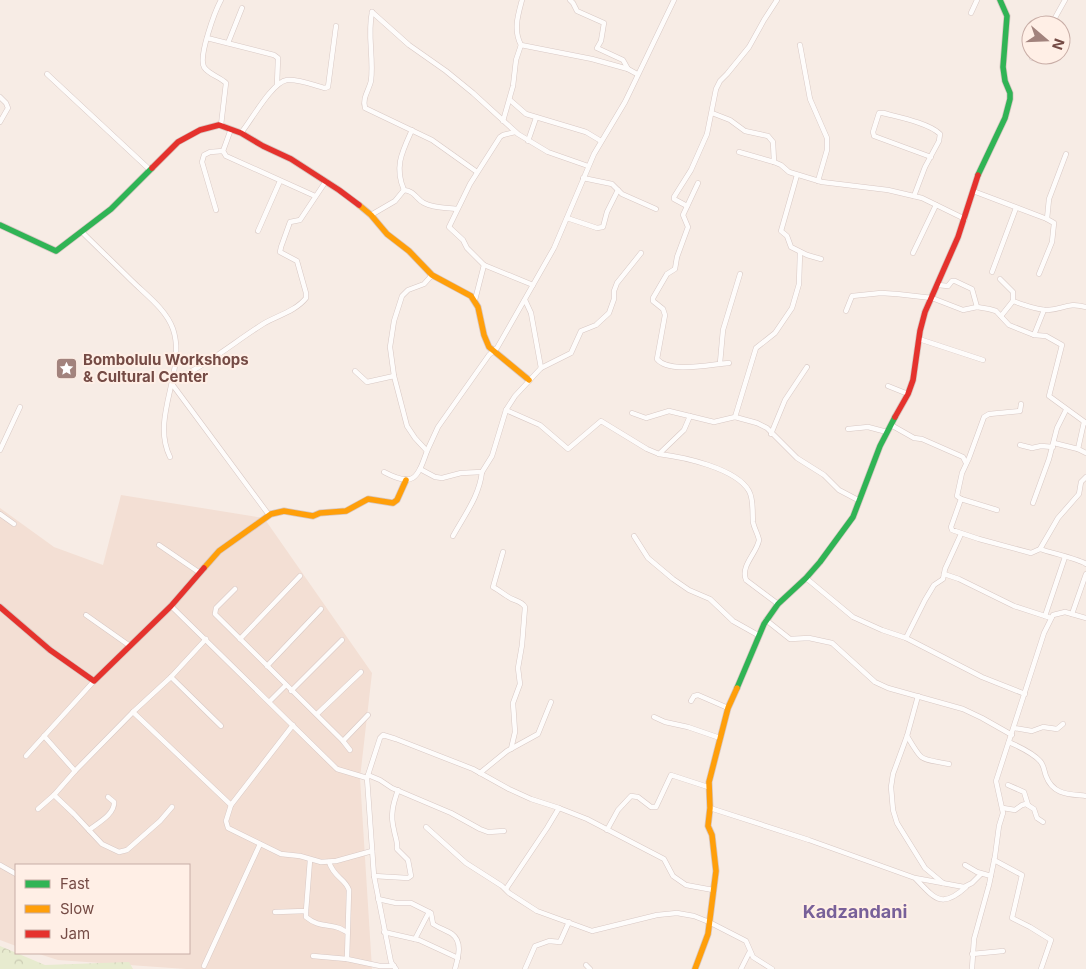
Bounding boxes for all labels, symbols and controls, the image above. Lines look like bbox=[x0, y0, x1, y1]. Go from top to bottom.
north arrow bbox=[1021, 15, 1071, 65]
text: N bbox=[1049, 37, 1069, 52]
place label: Bombolulu Workshops & Cultural Center bbox=[83, 350, 249, 386]
place icon: Bombolulu Workshops & Cultural Center bbox=[55, 357, 79, 381]
legend bbox=[15, 864, 190, 954]
text: Fast bbox=[60, 874, 90, 893]
text: Slow bbox=[60, 899, 94, 918]
district label: Kadzandani bbox=[803, 901, 907, 922]
text: Jam bbox=[60, 924, 90, 943]

